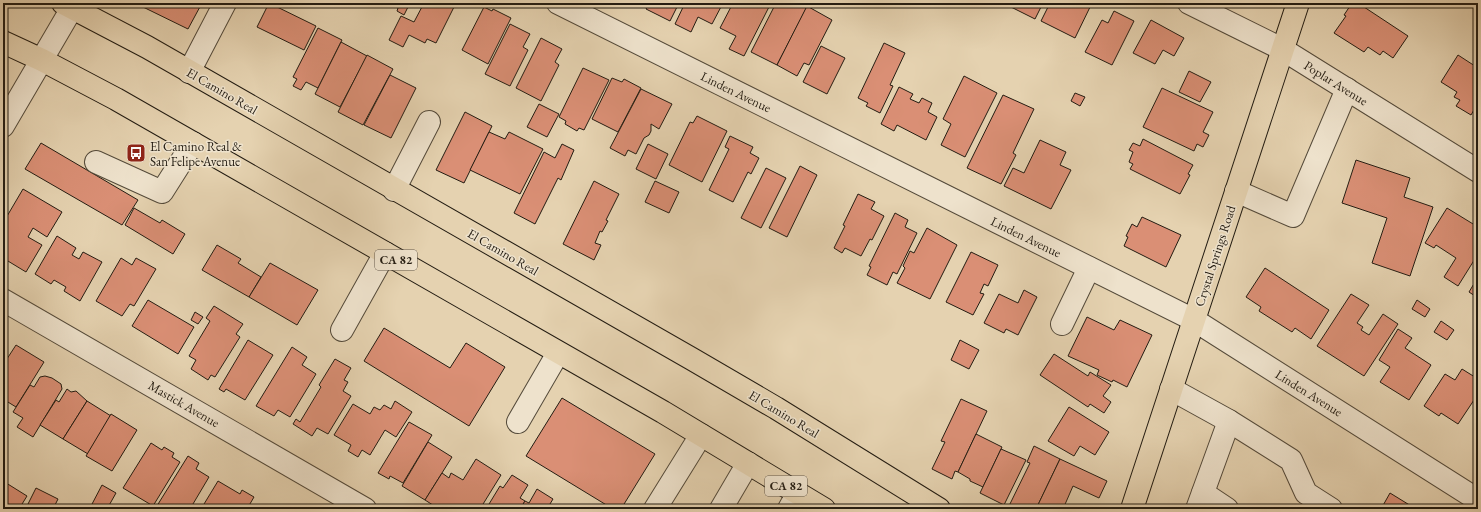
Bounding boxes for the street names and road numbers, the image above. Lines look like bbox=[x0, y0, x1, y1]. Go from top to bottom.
street label: Poplar Avenue bbox=[1301, 57, 1371, 109]
street label: El Camino Real bbox=[183, 64, 261, 118]
street label: Linden Avenue bbox=[698, 68, 774, 116]
street label: Crystal Springs Road bbox=[1191, 203, 1239, 309]
street label: Linden Avenue bbox=[988, 213, 1064, 261]
street label: El Camino Real bbox=[464, 225, 542, 279]
road number: CA 82 bbox=[375, 250, 417, 270]
street label: Linden Avenue bbox=[1272, 366, 1346, 420]
street label: Mastick Avenue bbox=[145, 377, 223, 431]
street label: El Camino Real bbox=[746, 386, 822, 442]
road number: CA 82 bbox=[765, 476, 807, 496]

